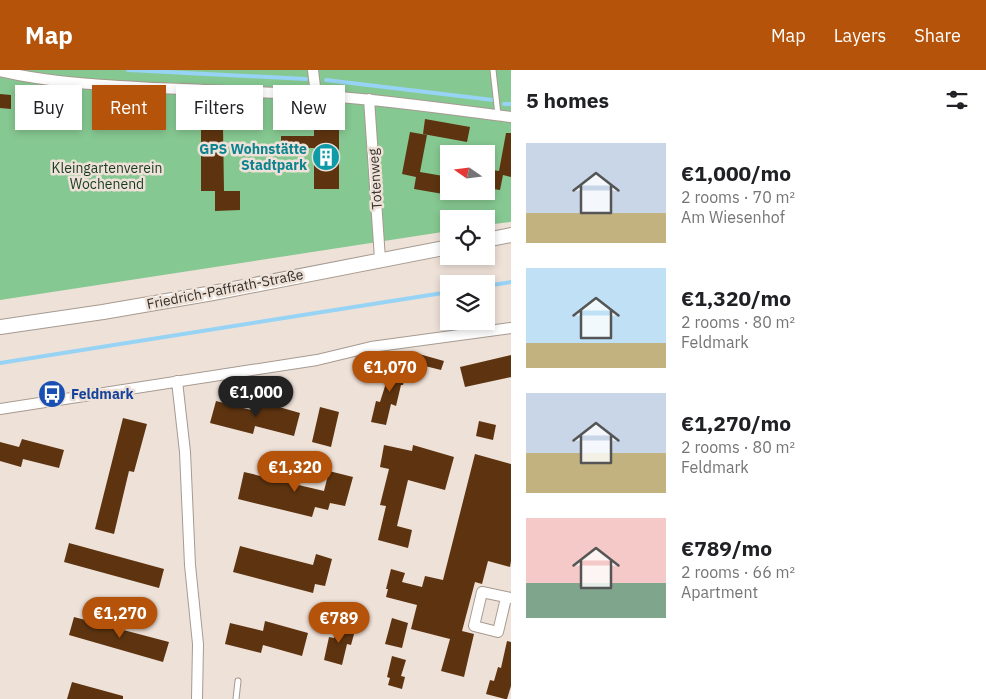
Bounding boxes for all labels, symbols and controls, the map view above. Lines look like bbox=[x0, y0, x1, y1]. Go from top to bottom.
text: Map bbox=[25, 19, 73, 51]
text: Map bbox=[771, 24, 806, 47]
text: Layers bbox=[834, 24, 886, 47]
text: Share bbox=[914, 24, 961, 47]
chip: Buy bbox=[15, 85, 82, 130]
chip: Rent bbox=[92, 85, 166, 130]
chip: Filters bbox=[176, 85, 263, 130]
chip: New bbox=[273, 85, 345, 130]
text: 5 homes bbox=[526, 86, 609, 114]
icon: filters bbox=[943, 86, 971, 114]
place label: GPS Wohnstätte Stadtpark bbox=[199, 140, 308, 174]
building icon: GPS Wohnstätte Stadtpark bbox=[311, 142, 341, 172]
north arrow bbox=[440, 145, 495, 200]
map controls bbox=[440, 145, 495, 330]
street label: Totenweg bbox=[364, 147, 386, 210]
park label: Kleingartenverein Wochenend bbox=[52, 159, 162, 193]
text: €1,000/mo bbox=[681, 159, 791, 187]
icon: home bbox=[566, 163, 626, 223]
text: 2 rooms · 70 m² bbox=[681, 187, 795, 207]
text: Am Wiesenhof bbox=[681, 207, 785, 227]
button: locate bbox=[440, 210, 495, 265]
street label: Friedrich-Paffrath-Straße bbox=[145, 265, 305, 313]
button: layers bbox=[440, 275, 495, 330]
text: €1,320/mo bbox=[681, 284, 791, 312]
icon: home bbox=[566, 288, 626, 348]
text: 2 rooms · 80 m² bbox=[681, 312, 795, 332]
text: Feldmark bbox=[681, 332, 749, 352]
pin: €1,070 bbox=[349, 350, 431, 393]
text: €1,070 bbox=[363, 357, 417, 377]
pin: €1,000 bbox=[215, 376, 297, 418]
bus stop icon: Feldmark bbox=[37, 379, 67, 409]
text: €1,000 bbox=[229, 382, 283, 402]
place label: Feldmark bbox=[71, 385, 135, 403]
text: €1,270/mo bbox=[681, 409, 791, 437]
icon: home bbox=[566, 413, 626, 473]
text: 2 rooms · 80 m² bbox=[681, 437, 795, 457]
pin: €1,320 bbox=[254, 450, 336, 493]
text: €1,320 bbox=[268, 457, 322, 477]
text: Feldmark bbox=[681, 457, 749, 477]
text: €789/mo bbox=[681, 534, 772, 562]
icon: home bbox=[566, 538, 626, 598]
text: 2 rooms · 66 m² bbox=[681, 562, 795, 582]
text: Apartment bbox=[681, 582, 758, 602]
pin: €1,270 bbox=[79, 596, 161, 639]
pin: €789 bbox=[309, 602, 369, 644]
text: €1,270 bbox=[93, 603, 147, 623]
text: €789 bbox=[320, 608, 358, 628]

